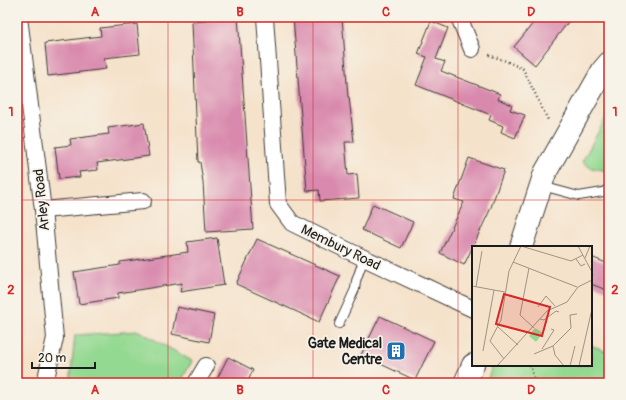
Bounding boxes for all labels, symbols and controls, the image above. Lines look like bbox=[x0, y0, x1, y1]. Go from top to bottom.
text: A bbox=[91, 4, 100, 20]
text: B bbox=[236, 4, 244, 20]
text: C bbox=[382, 4, 390, 20]
text: D bbox=[527, 4, 535, 20]
text: 1 bbox=[8, 104, 14, 120]
text: 1 bbox=[612, 104, 618, 120]
street label: Arley Road bbox=[30, 168, 53, 232]
street label: Membury Road bbox=[298, 221, 383, 274]
inset map bbox=[472, 246, 592, 366]
text: 2 bbox=[7, 282, 15, 298]
text: 2 bbox=[611, 282, 619, 298]
place label: Gate Medical Centre bbox=[308, 335, 383, 368]
building icon: Gate Medical Centre bbox=[385, 340, 407, 362]
scale bar bbox=[32, 344, 95, 370]
text: 20 m bbox=[38, 351, 67, 366]
text: A bbox=[91, 382, 100, 398]
text: B bbox=[236, 382, 244, 398]
text: C bbox=[382, 382, 390, 398]
text: D bbox=[527, 382, 535, 398]

